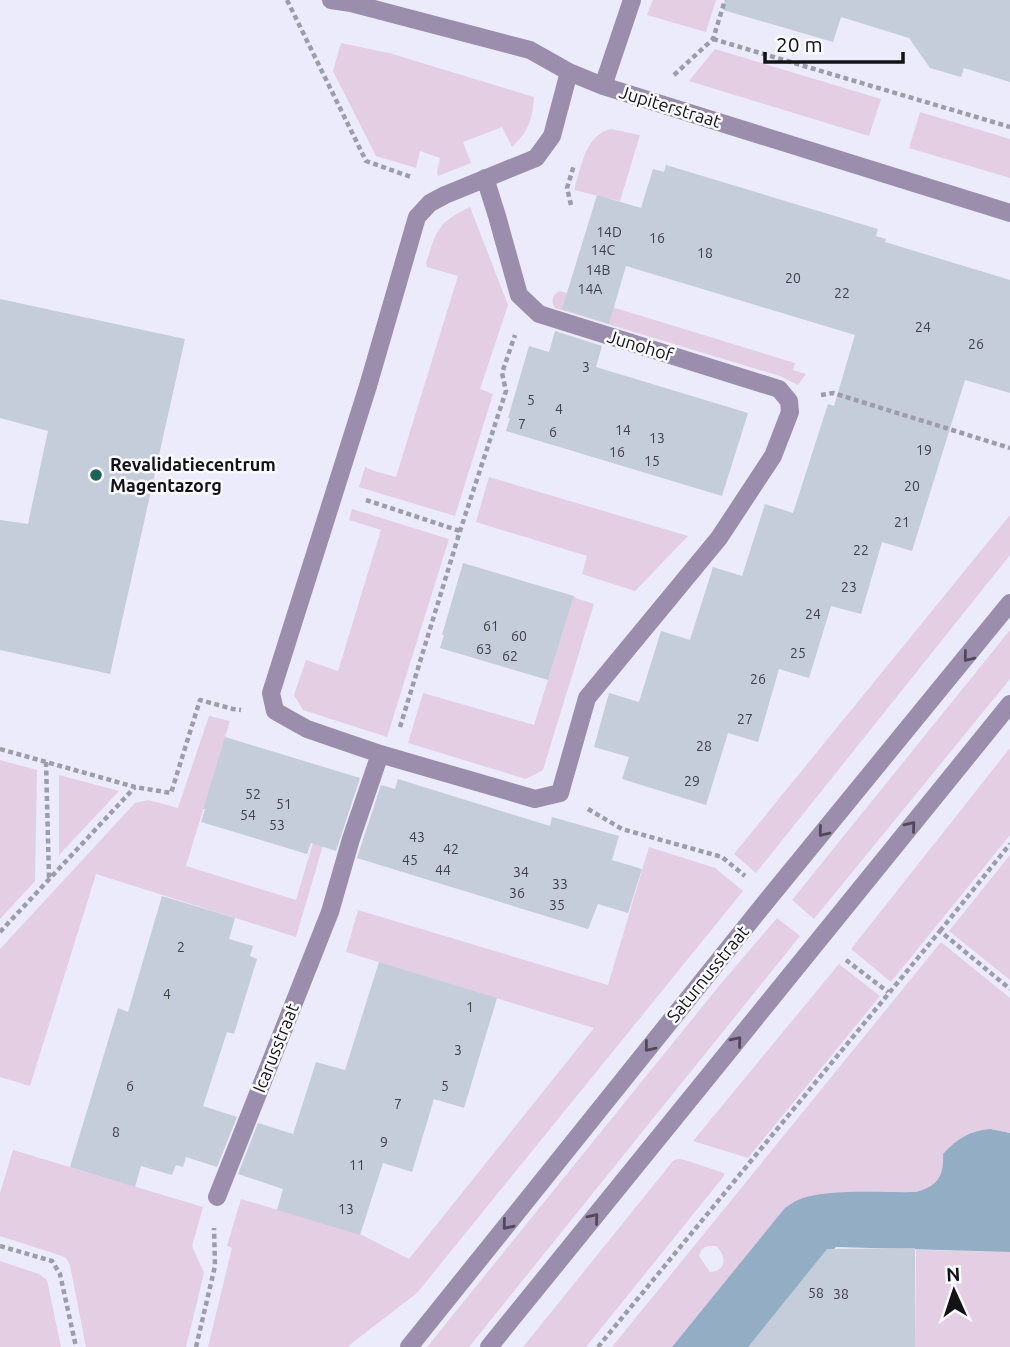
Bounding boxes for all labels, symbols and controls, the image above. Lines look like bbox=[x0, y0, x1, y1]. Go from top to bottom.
scale bar bbox=[765, 21, 903, 65]
text: 20 m bbox=[776, 32, 823, 56]
street label: Jupiterstraat bbox=[617, 81, 723, 131]
house number: 14D bbox=[596, 224, 622, 240]
house number: 16 bbox=[649, 230, 665, 246]
house number: 14C bbox=[591, 242, 616, 258]
house number: 18 bbox=[697, 245, 713, 261]
house number: 14B bbox=[586, 262, 610, 278]
house number: 20 bbox=[785, 270, 801, 286]
house number: 14A bbox=[578, 281, 602, 297]
house number: 22 bbox=[834, 285, 850, 301]
house number: 24 bbox=[915, 319, 931, 335]
street label: Junohof bbox=[605, 326, 676, 365]
house number: 26 bbox=[968, 336, 984, 352]
house number: 3 bbox=[582, 359, 590, 375]
house number: 5 bbox=[527, 392, 535, 408]
house number: 4 bbox=[555, 401, 563, 417]
house number: 7 bbox=[518, 416, 526, 432]
house number: 14 bbox=[615, 422, 631, 438]
house number: 6 bbox=[549, 424, 557, 440]
house number: 13 bbox=[649, 430, 665, 446]
house number: 19 bbox=[916, 442, 932, 458]
house number: 16 bbox=[609, 444, 625, 460]
house number: 15 bbox=[644, 453, 660, 469]
place label: Revalidatiecentrum Magentazorg bbox=[110, 454, 276, 495]
marker: Revalidatiecentrum Magentazorg bbox=[88, 467, 104, 483]
house number: 20 bbox=[904, 478, 920, 494]
house number: 21 bbox=[894, 514, 910, 530]
house number: 22 bbox=[853, 542, 869, 558]
house number: 23 bbox=[841, 579, 857, 595]
house number: 24 bbox=[805, 606, 821, 622]
house number: 61 bbox=[483, 618, 499, 634]
house number: 60 bbox=[511, 628, 527, 644]
house number: 63 bbox=[476, 641, 492, 657]
house number: 25 bbox=[790, 645, 806, 661]
house number: 62 bbox=[502, 648, 518, 664]
one-way arrow bbox=[963, 649, 976, 661]
house number: 26 bbox=[750, 671, 766, 687]
house number: 27 bbox=[737, 711, 753, 727]
house number: 28 bbox=[696, 738, 712, 754]
house number: 29 bbox=[684, 773, 700, 789]
house number: 52 bbox=[245, 786, 261, 802]
house number: 51 bbox=[276, 796, 292, 812]
house number: 54 bbox=[240, 807, 256, 823]
house number: 53 bbox=[269, 817, 285, 833]
one-way arrow bbox=[903, 822, 915, 835]
one-way arrow bbox=[819, 824, 831, 837]
house number: 43 bbox=[409, 829, 425, 845]
house number: 42 bbox=[443, 841, 459, 857]
house number: 45 bbox=[402, 852, 418, 868]
house number: 44 bbox=[435, 862, 451, 878]
house number: 34 bbox=[513, 864, 529, 880]
house number: 33 bbox=[552, 876, 568, 892]
house number: 36 bbox=[509, 885, 525, 901]
house number: 35 bbox=[549, 897, 565, 913]
street label: Saturnusstraat bbox=[662, 921, 752, 1026]
house number: 2 bbox=[177, 939, 185, 955]
house number: 4 bbox=[163, 986, 171, 1002]
house number: 1 bbox=[466, 999, 474, 1015]
street label: Icarusstraat bbox=[248, 1000, 302, 1095]
one-way arrow bbox=[728, 1036, 741, 1048]
one-way arrow bbox=[645, 1040, 658, 1052]
house number: 3 bbox=[454, 1042, 462, 1058]
house number: 6 bbox=[126, 1078, 134, 1094]
house number: 5 bbox=[441, 1078, 449, 1094]
house number: 7 bbox=[394, 1096, 402, 1112]
house number: 8 bbox=[112, 1124, 120, 1140]
house number: 9 bbox=[380, 1134, 388, 1150]
house number: 11 bbox=[349, 1157, 365, 1173]
house number: 13 bbox=[338, 1201, 354, 1217]
one-way arrow bbox=[585, 1213, 598, 1225]
one-way arrow bbox=[503, 1216, 515, 1229]
north arrow bbox=[919, 1256, 989, 1326]
text: N bbox=[945, 1263, 961, 1285]
house number: 58 bbox=[808, 1285, 824, 1301]
house number: 38 bbox=[833, 1286, 849, 1302]

